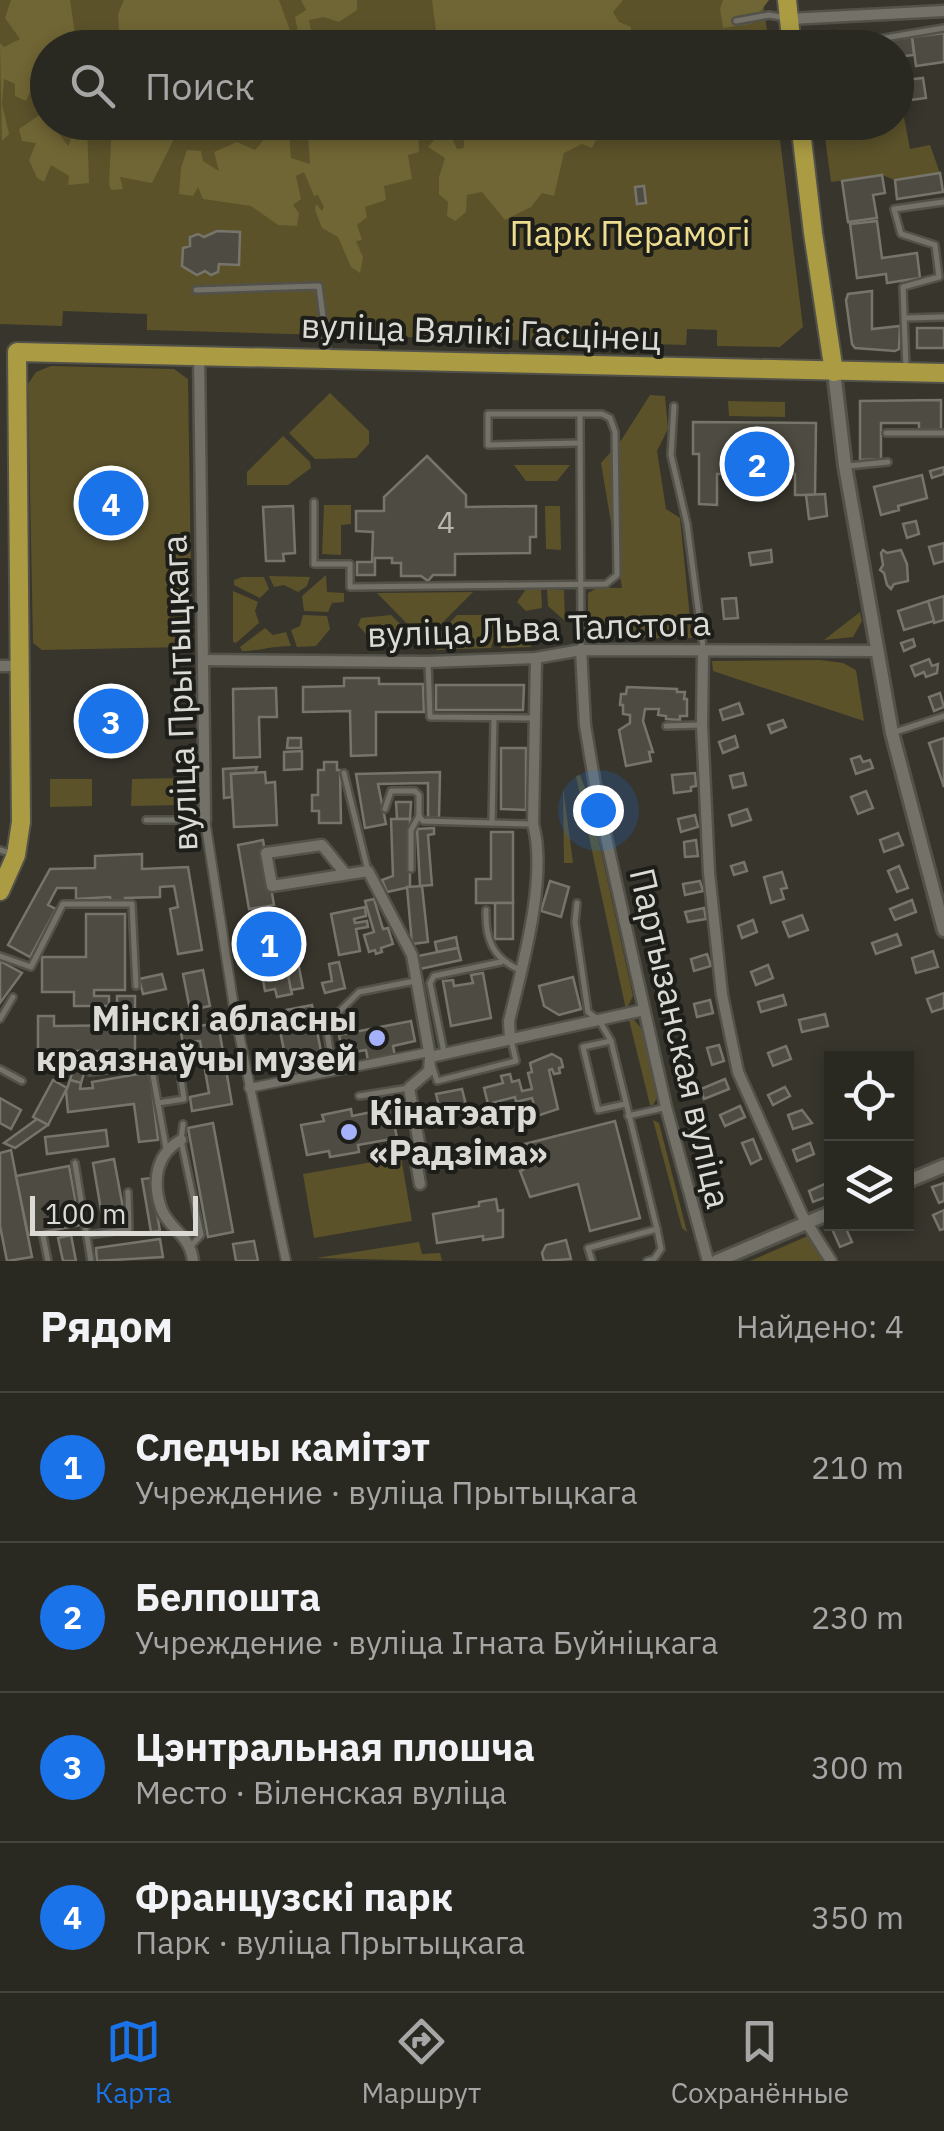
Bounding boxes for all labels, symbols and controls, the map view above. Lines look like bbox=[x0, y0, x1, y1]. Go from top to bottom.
search box bbox=[30, 30, 914, 140]
icon: search bbox=[65, 58, 120, 113]
text: Поиск bbox=[145, 61, 255, 110]
park label: Парк Перамогі bbox=[509, 210, 751, 256]
street label: вуліца Вялікі Гасцінец bbox=[300, 302, 662, 360]
pin: 2 bbox=[724, 426, 790, 502]
pin: 4 bbox=[78, 466, 144, 540]
house number: 4 bbox=[437, 502, 455, 541]
street label: вуліца Прытыцкага bbox=[150, 534, 208, 852]
street label: вуліца Льва Талстога bbox=[366, 599, 712, 657]
pin: 3 bbox=[78, 684, 144, 758]
your location bbox=[573, 785, 624, 836]
street label: Партызанская вуліца bbox=[619, 863, 743, 1213]
pin: 1 bbox=[236, 906, 302, 982]
place label: Мінскі абласны краязнаўчы музей bbox=[36, 995, 357, 1081]
marker: Мінскі абласны краязнаўчы музей bbox=[366, 1027, 388, 1049]
map controls bbox=[824, 1051, 914, 1231]
button: locate bbox=[824, 1051, 914, 1141]
place label: Кінатэатр «Радзіма» bbox=[369, 1089, 548, 1175]
marker: Кінатэатр «Радзіма» bbox=[338, 1121, 360, 1143]
button: layers bbox=[824, 1141, 914, 1231]
scale bar bbox=[30, 1191, 198, 1236]
text: 100 m bbox=[45, 1195, 126, 1232]
text: Рядом bbox=[40, 1299, 173, 1354]
text: Найдено: 4 bbox=[736, 1305, 904, 1347]
text: Следчы камітэт bbox=[135, 1422, 430, 1471]
text: 1 bbox=[63, 1446, 82, 1488]
text: 210 m bbox=[811, 1446, 904, 1488]
text: Учреждение · вуліца Прытыцкага bbox=[135, 1471, 638, 1513]
text: Белпошта bbox=[135, 1572, 321, 1621]
text: 2 bbox=[63, 1596, 82, 1638]
text: 230 m bbox=[811, 1596, 904, 1638]
text: Учреждение · вуліца Ігната Буйніцкага bbox=[135, 1621, 718, 1663]
text: Цэнтральная плошча bbox=[135, 1722, 535, 1771]
text: 3 bbox=[63, 1746, 82, 1788]
text: 300 m bbox=[811, 1746, 904, 1788]
text: Место · Віленская вуліца bbox=[135, 1771, 507, 1813]
text: Французскі парк bbox=[135, 1872, 453, 1921]
text: 4 bbox=[63, 1896, 82, 1938]
text: 350 m bbox=[811, 1896, 904, 1938]
text: Парк · вуліца Прытыцкага bbox=[135, 1921, 525, 1963]
tab: Карта bbox=[95, 2014, 172, 2111]
tab: Маршрут bbox=[361, 2014, 481, 2111]
tab: Сохранённые bbox=[671, 2014, 849, 2111]

